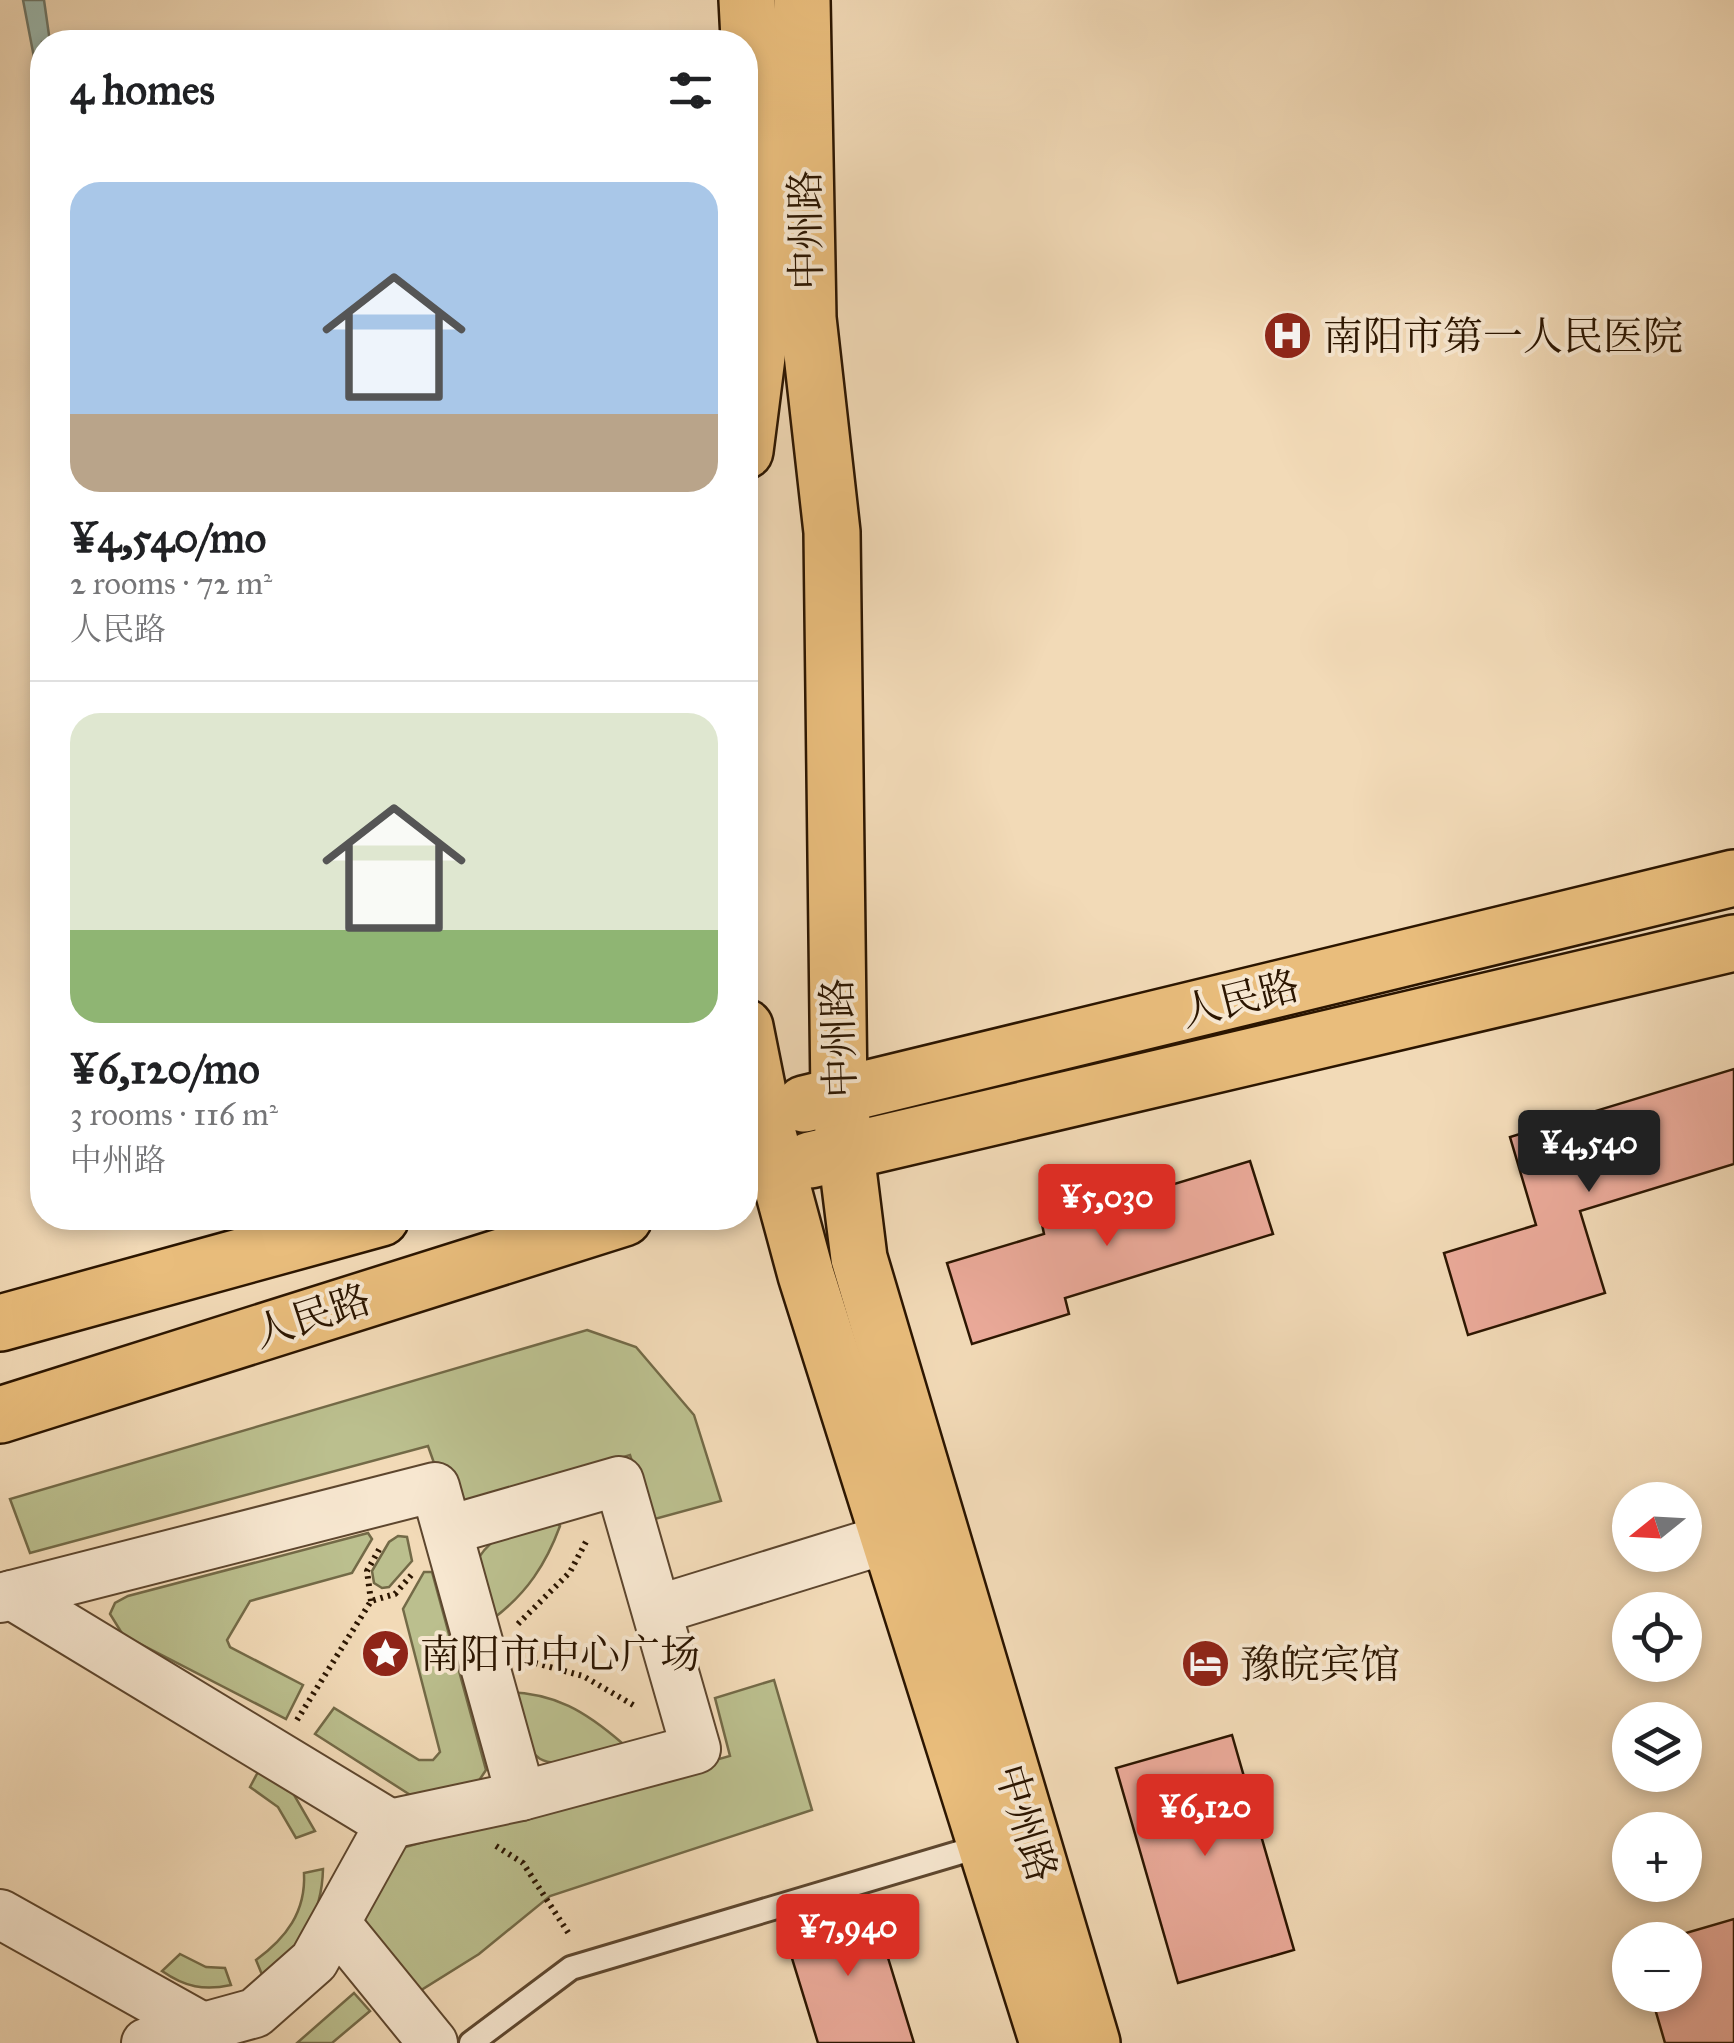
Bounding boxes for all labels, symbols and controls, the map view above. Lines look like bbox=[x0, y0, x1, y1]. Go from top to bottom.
icon: filters bbox=[663, 63, 718, 118]
text: 4 homes bbox=[70, 64, 215, 116]
street label: 中州路 bbox=[780, 170, 832, 290]
icon: home bbox=[304, 247, 484, 427]
hospital icon: 南阳市第一人民医院 bbox=[1262, 310, 1314, 362]
place label: 南阳市第一人民医院 bbox=[1323, 312, 1683, 361]
text: ¥4,540/mo bbox=[70, 512, 266, 564]
text: 2 rooms · 72 m² bbox=[70, 564, 272, 603]
text: 人民路 bbox=[70, 610, 166, 649]
icon: home bbox=[304, 778, 484, 958]
street label: 人民路 bbox=[1176, 961, 1304, 1037]
street label: 中州路 bbox=[812, 977, 866, 1099]
text: ¥6,120/mo bbox=[70, 1043, 260, 1095]
text: 3 rooms · 116 m² bbox=[70, 1095, 278, 1134]
pin: ¥4,540 bbox=[1508, 1110, 1670, 1195]
text: ¥4,540 bbox=[1540, 1123, 1638, 1162]
text: 中州路 bbox=[70, 1141, 166, 1180]
pin: ¥5,030 bbox=[1026, 1164, 1188, 1249]
text: ¥5,030 bbox=[1060, 1177, 1154, 1216]
street label: 人民路 bbox=[247, 1274, 377, 1358]
north arrow bbox=[1612, 1482, 1702, 1572]
map controls bbox=[1612, 1482, 1702, 2012]
button: locate bbox=[1612, 1592, 1702, 1682]
place icon: 南阳市中心广场 bbox=[359, 1628, 411, 1680]
place label: 南阳市中心广场 bbox=[420, 1630, 700, 1679]
hotel icon: 豫皖宾馆 bbox=[1179, 1638, 1231, 1690]
place label: 豫皖宾馆 bbox=[1240, 1640, 1400, 1689]
button: layers bbox=[1612, 1702, 1702, 1792]
street label: 中州路 bbox=[985, 1758, 1067, 1888]
pin: ¥6,120 bbox=[1124, 1774, 1286, 1859]
text: ¥6,120 bbox=[1159, 1787, 1251, 1826]
button: + bbox=[1612, 1812, 1702, 1902]
pin: ¥7,940 bbox=[767, 1894, 929, 1979]
text: ¥7,940 bbox=[798, 1907, 898, 1946]
button: − bbox=[1612, 1922, 1702, 2012]

